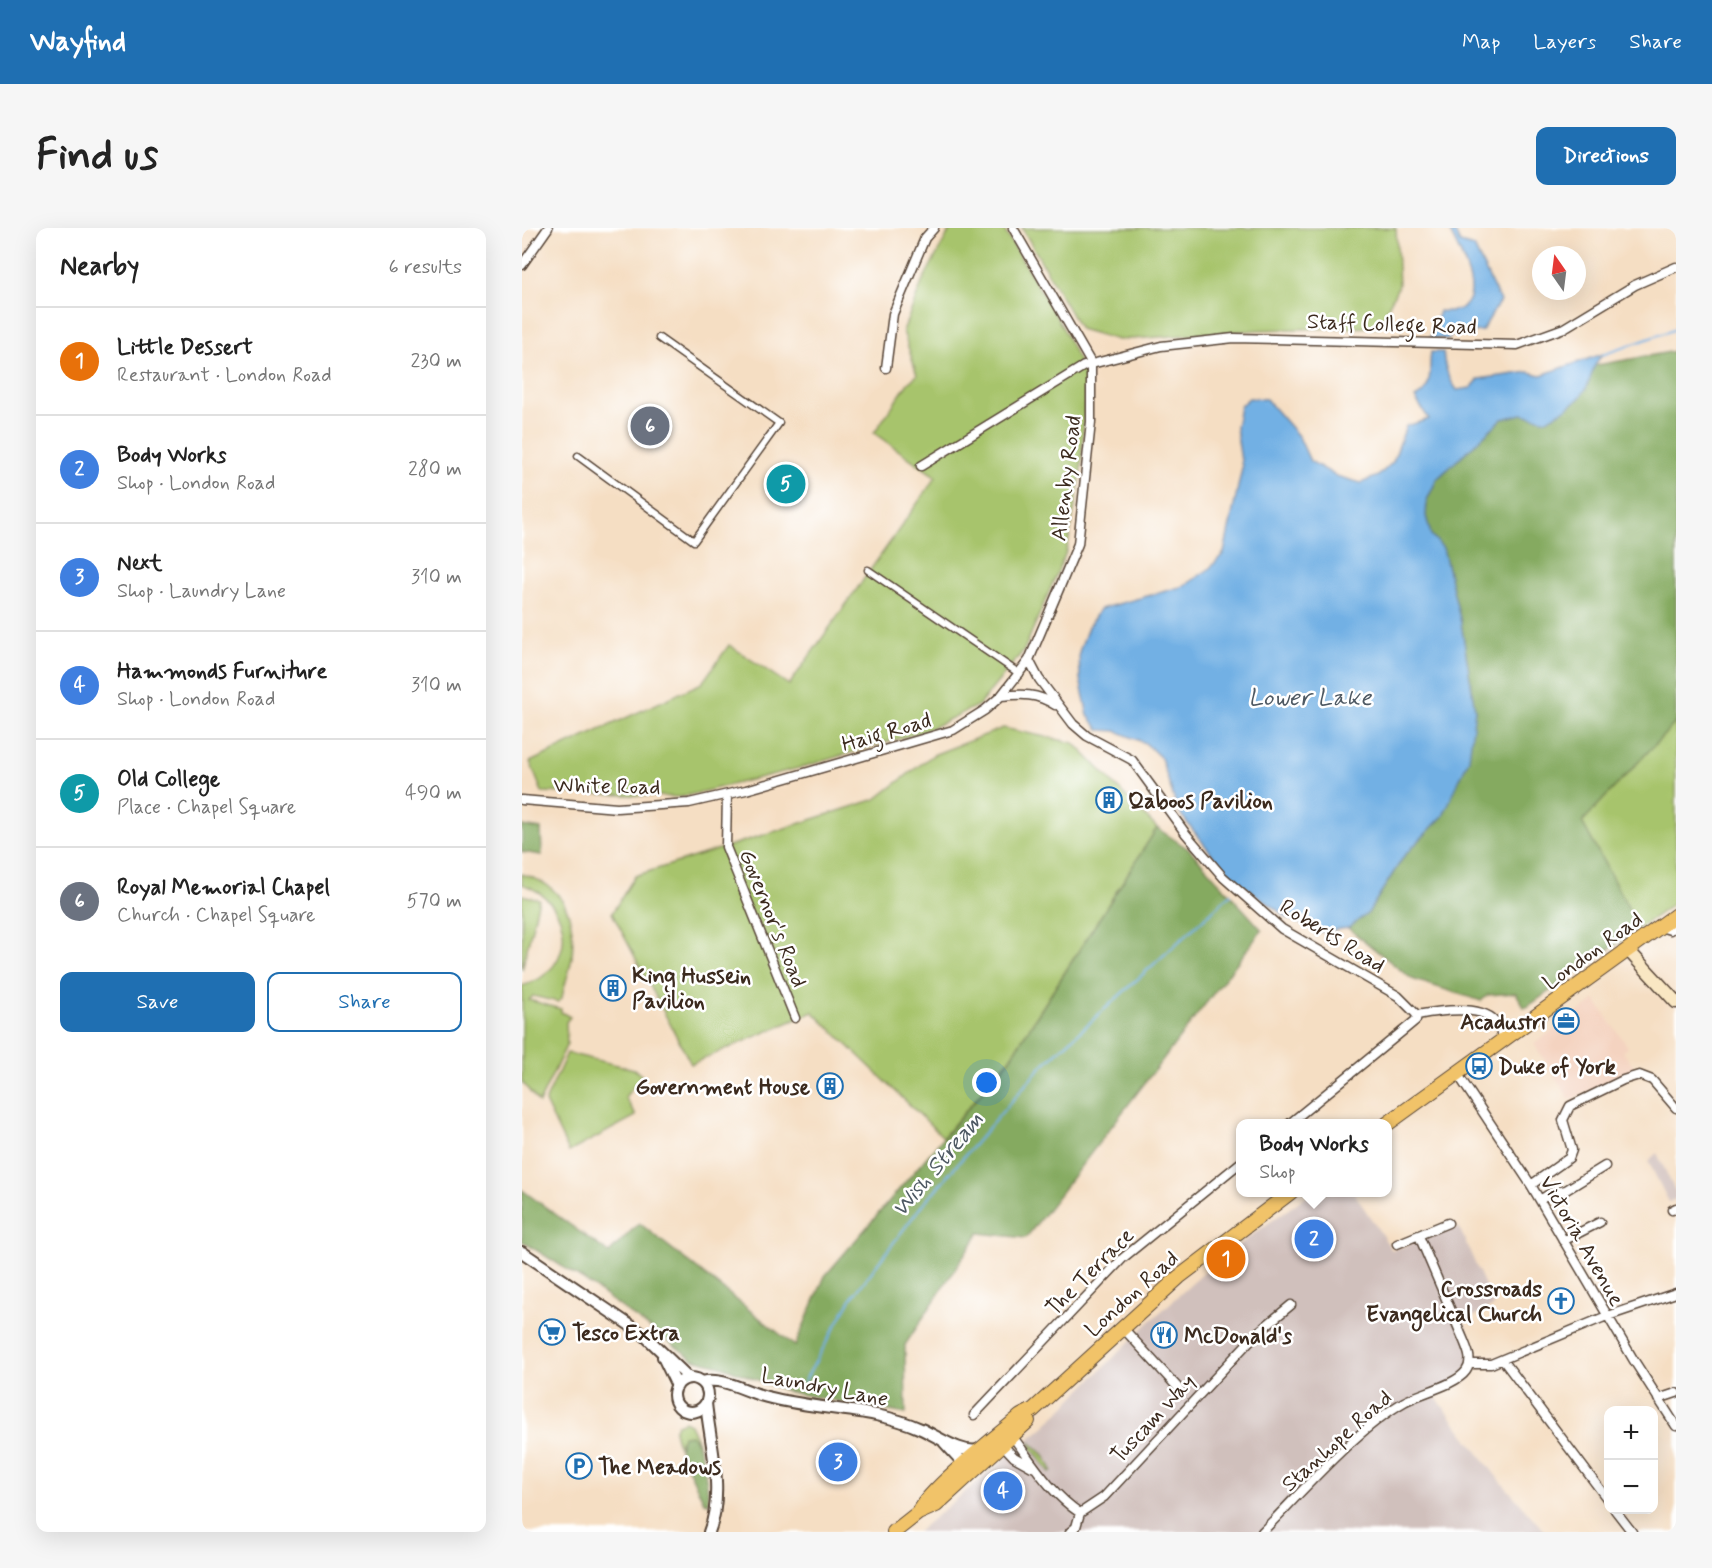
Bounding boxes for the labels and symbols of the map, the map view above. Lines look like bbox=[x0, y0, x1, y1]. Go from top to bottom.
north arrow bbox=[1532, 246, 1586, 300]
street label: Staff College Road bbox=[1306, 308, 1477, 345]
pin: 6 bbox=[630, 404, 670, 448]
street label: Allenby Road bbox=[1045, 414, 1089, 543]
pin: 5 bbox=[766, 462, 806, 506]
water label: Lower Lake bbox=[1248, 683, 1373, 714]
street label: Haig Road bbox=[838, 707, 935, 762]
street label: White Road bbox=[553, 772, 661, 802]
building icon: Qaboos Pavilion bbox=[1094, 785, 1124, 815]
place label: Qaboos Pavilion bbox=[1128, 788, 1273, 816]
street label: Governor's Road bbox=[732, 846, 813, 992]
street label: Roberts Road bbox=[1274, 893, 1390, 980]
street label: London Road bbox=[1538, 906, 1649, 997]
place label: King Hussein Pavilion bbox=[632, 963, 751, 1016]
building icon: King Hussein Pavilion bbox=[598, 973, 628, 1003]
office icon: Acadustri bbox=[1551, 1006, 1581, 1036]
place label: Acadustri bbox=[1460, 1009, 1546, 1037]
bus stop icon: Duke of York bbox=[1464, 1051, 1494, 1081]
place label: Duke of York bbox=[1498, 1054, 1616, 1082]
your location bbox=[972, 1068, 1001, 1097]
building icon: Government House bbox=[815, 1071, 845, 1101]
place label: Government House bbox=[636, 1074, 811, 1102]
water label: Wish Stream bbox=[885, 1106, 991, 1224]
street label: Victoria Avenue bbox=[1532, 1170, 1630, 1312]
pin: 2 bbox=[1294, 1216, 1334, 1262]
street label: The Terrace bbox=[1040, 1222, 1141, 1323]
pin: 1 bbox=[1206, 1236, 1246, 1282]
street label: London Road bbox=[1080, 1245, 1185, 1344]
place label: Crossroads Evangelical Church bbox=[1366, 1276, 1542, 1332]
church icon: Crossroads Evangelical Church bbox=[1546, 1286, 1576, 1316]
supermarket icon: Tesco Extra bbox=[537, 1317, 567, 1347]
place label: Tesco Extra bbox=[572, 1320, 680, 1348]
restaurant icon: McDonald's bbox=[1149, 1320, 1179, 1350]
place label: McDonald's bbox=[1184, 1323, 1292, 1351]
street label: Laundry Lane bbox=[759, 1362, 890, 1414]
street label: Tuscam Way bbox=[1105, 1369, 1202, 1470]
street label: Stanhope Road bbox=[1276, 1384, 1399, 1499]
pin: 3 bbox=[818, 1440, 858, 1484]
parking icon: The Meadows bbox=[564, 1451, 594, 1481]
place label: The Meadows bbox=[598, 1454, 721, 1482]
pin: 4 bbox=[984, 1468, 1022, 1514]

